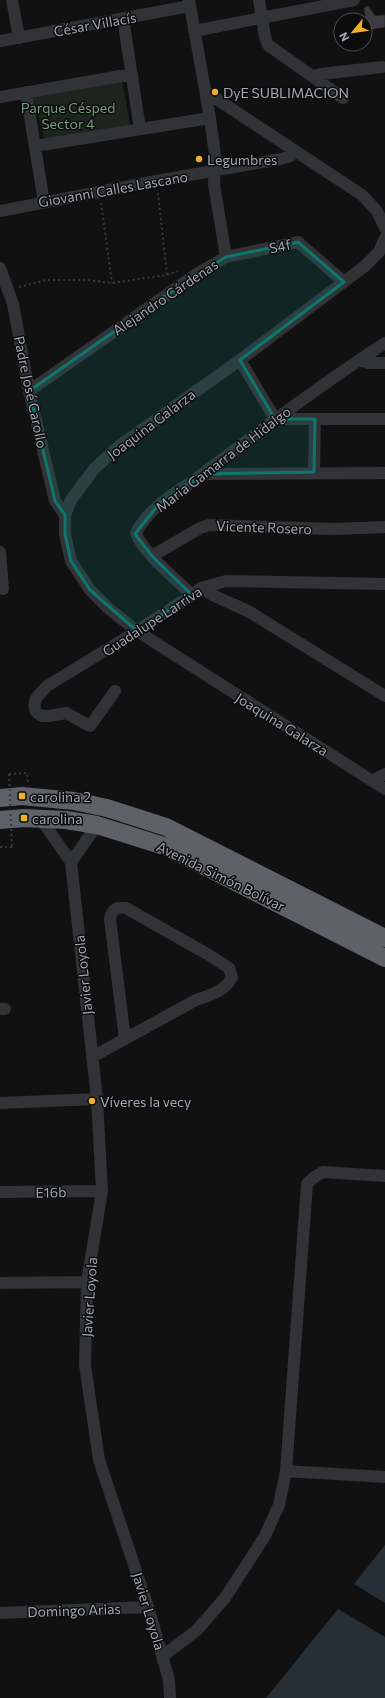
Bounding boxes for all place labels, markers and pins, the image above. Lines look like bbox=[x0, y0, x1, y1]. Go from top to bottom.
place label: DyE SUBLIMACION bbox=[223, 84, 349, 101]
marker: DyE SUBLIMACION bbox=[210, 87, 220, 97]
place label: Legumbres bbox=[207, 151, 277, 168]
marker: Legumbres bbox=[194, 154, 204, 164]
place label: carolina 2 bbox=[30, 788, 91, 805]
marker: carolina 2 bbox=[17, 791, 27, 801]
place label: carolina bbox=[32, 810, 82, 827]
marker: carolina bbox=[19, 813, 29, 823]
place label: Víveres la vecy bbox=[100, 1093, 191, 1110]
marker: Víveres la vecy bbox=[87, 1096, 97, 1106]

